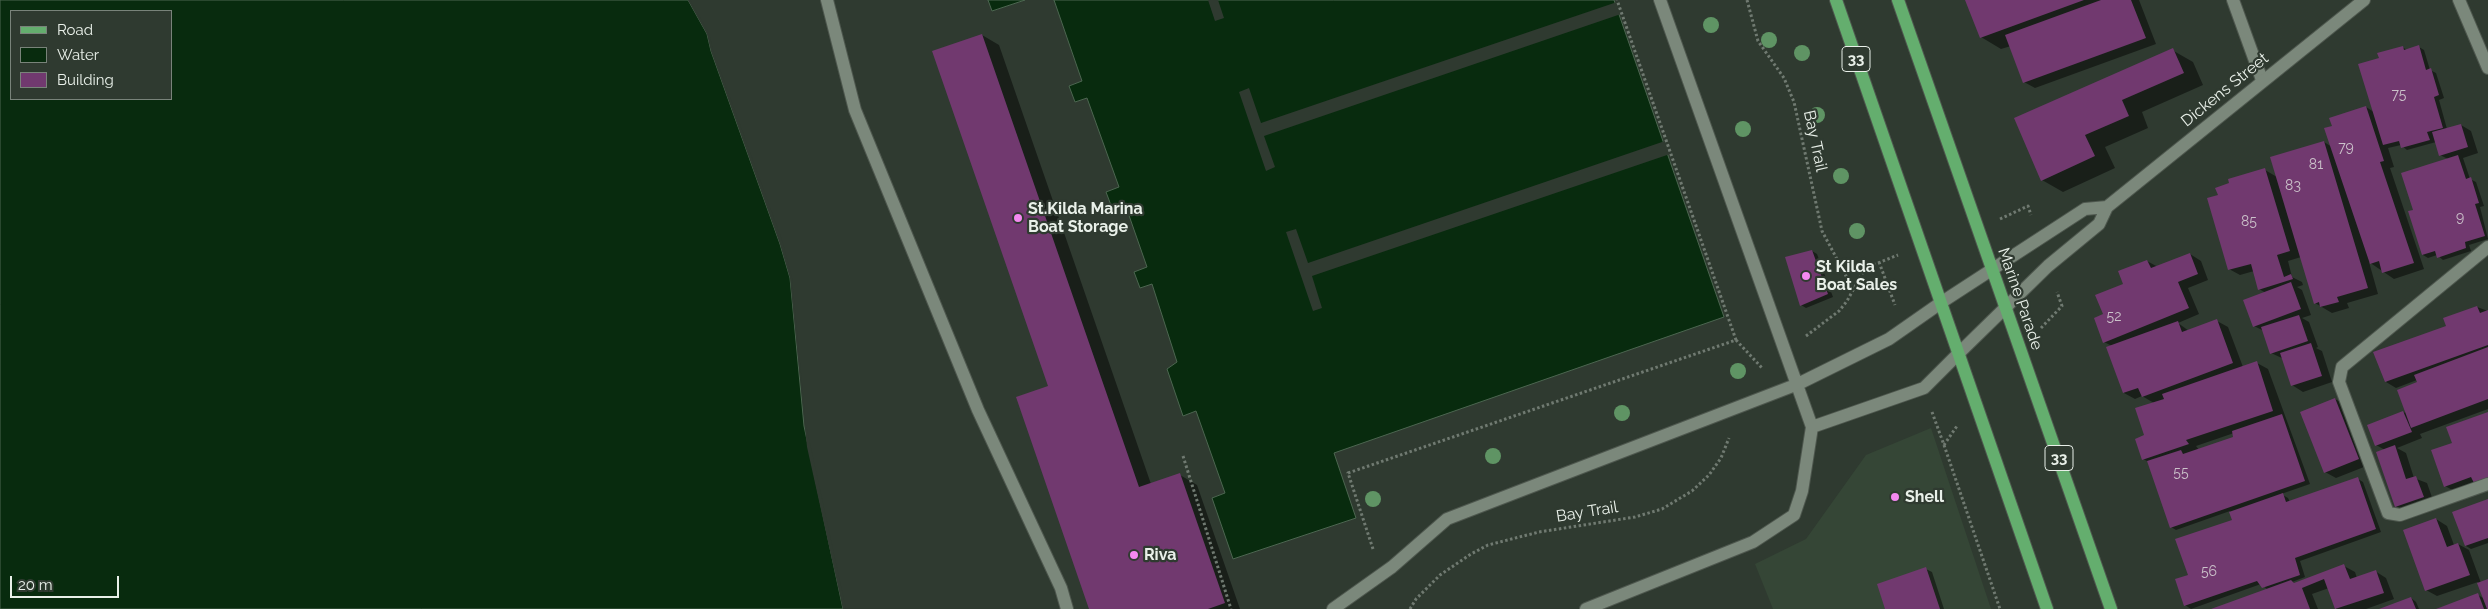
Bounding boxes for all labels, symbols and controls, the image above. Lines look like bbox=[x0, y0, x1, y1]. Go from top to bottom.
legend bbox=[10, 10, 172, 100]
text: Road bbox=[57, 21, 93, 39]
text: Water bbox=[57, 46, 99, 64]
road number: 33 bbox=[1842, 46, 1870, 72]
street label: Dickens Street bbox=[2178, 49, 2272, 131]
text: Building bbox=[57, 71, 114, 89]
house number: 75 bbox=[2392, 87, 2406, 103]
street label: Bay Trail bbox=[1799, 109, 1831, 173]
house number: 79 bbox=[2338, 140, 2354, 156]
house number: 81 bbox=[2309, 157, 2323, 173]
house number: 83 bbox=[2285, 178, 2301, 194]
place label: St.Kilda Marina Boat Storage bbox=[1028, 199, 1143, 237]
house number: 9 bbox=[2456, 210, 2464, 226]
marker: St.Kilda Marina Boat Storage bbox=[1012, 212, 1024, 224]
house number: 85 bbox=[2241, 214, 2257, 230]
street label: Marine Parade bbox=[1994, 245, 2046, 353]
place label: St Kilda Boat Sales bbox=[1816, 257, 1897, 295]
marker: St Kilda Boat Sales bbox=[1800, 270, 1812, 282]
house number: 52 bbox=[2107, 309, 2121, 325]
road number: 33 bbox=[2045, 446, 2073, 470]
house number: 55 bbox=[2173, 465, 2189, 481]
place label: Shell bbox=[1905, 487, 1944, 507]
marker: Shell bbox=[1889, 491, 1901, 503]
street label: Bay Trail bbox=[1555, 498, 1619, 526]
place label: Riva bbox=[1144, 545, 1176, 565]
marker: Riva bbox=[1128, 549, 1140, 561]
house number: 56 bbox=[2201, 564, 2217, 580]
scale bar bbox=[12, 566, 121, 598]
text: 20 m bbox=[18, 576, 53, 594]

